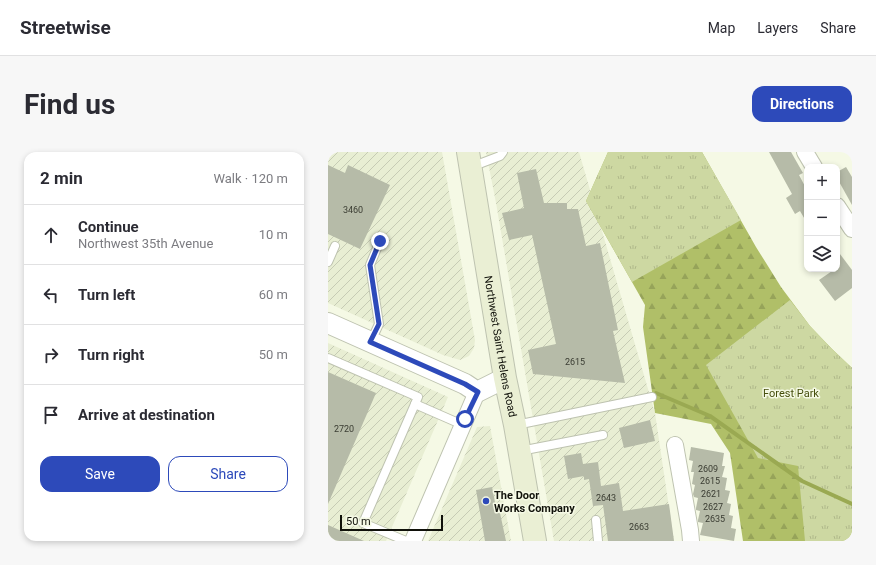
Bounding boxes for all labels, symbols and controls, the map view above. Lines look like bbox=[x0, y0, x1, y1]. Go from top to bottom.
text: Streetwise bbox=[20, 16, 111, 39]
text: Map bbox=[708, 20, 735, 36]
text: Layers bbox=[757, 20, 798, 36]
text: Share bbox=[820, 20, 856, 36]
button: Directions bbox=[752, 86, 852, 122]
text: Find us bbox=[24, 88, 115, 121]
map controls bbox=[804, 164, 840, 272]
button: + bbox=[804, 164, 840, 200]
text: 2 min bbox=[40, 168, 83, 188]
text: Walk · 120 m bbox=[213, 171, 288, 186]
button: − bbox=[804, 200, 840, 236]
house number: 3460 bbox=[343, 205, 363, 215]
text: Continue bbox=[78, 218, 139, 236]
icon: ahead bbox=[40, 224, 62, 246]
text: 10 m bbox=[259, 227, 288, 242]
route end bbox=[371, 232, 389, 250]
text: Northwest 35th Avenue bbox=[78, 236, 213, 251]
button: layers bbox=[804, 236, 840, 272]
street label: Northwest Saint Helens Road bbox=[482, 275, 520, 418]
icon: left bbox=[40, 284, 62, 306]
text: Turn left bbox=[78, 286, 135, 304]
text: 60 m bbox=[259, 287, 288, 302]
icon: right bbox=[40, 344, 62, 366]
text: Turn right bbox=[78, 346, 144, 364]
text: 50 m bbox=[259, 347, 288, 362]
house number: 2615 bbox=[565, 357, 585, 367]
park label: Forest Park bbox=[763, 387, 819, 400]
icon: arrive bbox=[40, 404, 62, 426]
text: Arrive at destination bbox=[78, 406, 215, 424]
route start bbox=[456, 410, 474, 428]
house number: 2720 bbox=[334, 424, 354, 434]
button: Save bbox=[40, 456, 160, 492]
button: Share bbox=[168, 456, 288, 492]
house number: 2609 bbox=[698, 464, 718, 474]
house number: 2615 bbox=[700, 476, 720, 486]
place label: The Door Works Company bbox=[494, 489, 575, 515]
house number: 2621 bbox=[701, 489, 721, 499]
house number: 2643 bbox=[596, 493, 616, 503]
marker: The Door Works Company bbox=[481, 496, 491, 506]
house number: 2627 bbox=[703, 502, 723, 512]
scale bar bbox=[340, 513, 443, 532]
house number: 2635 bbox=[705, 514, 725, 524]
text: 50 m bbox=[346, 515, 371, 528]
house number: 2663 bbox=[629, 522, 649, 532]

